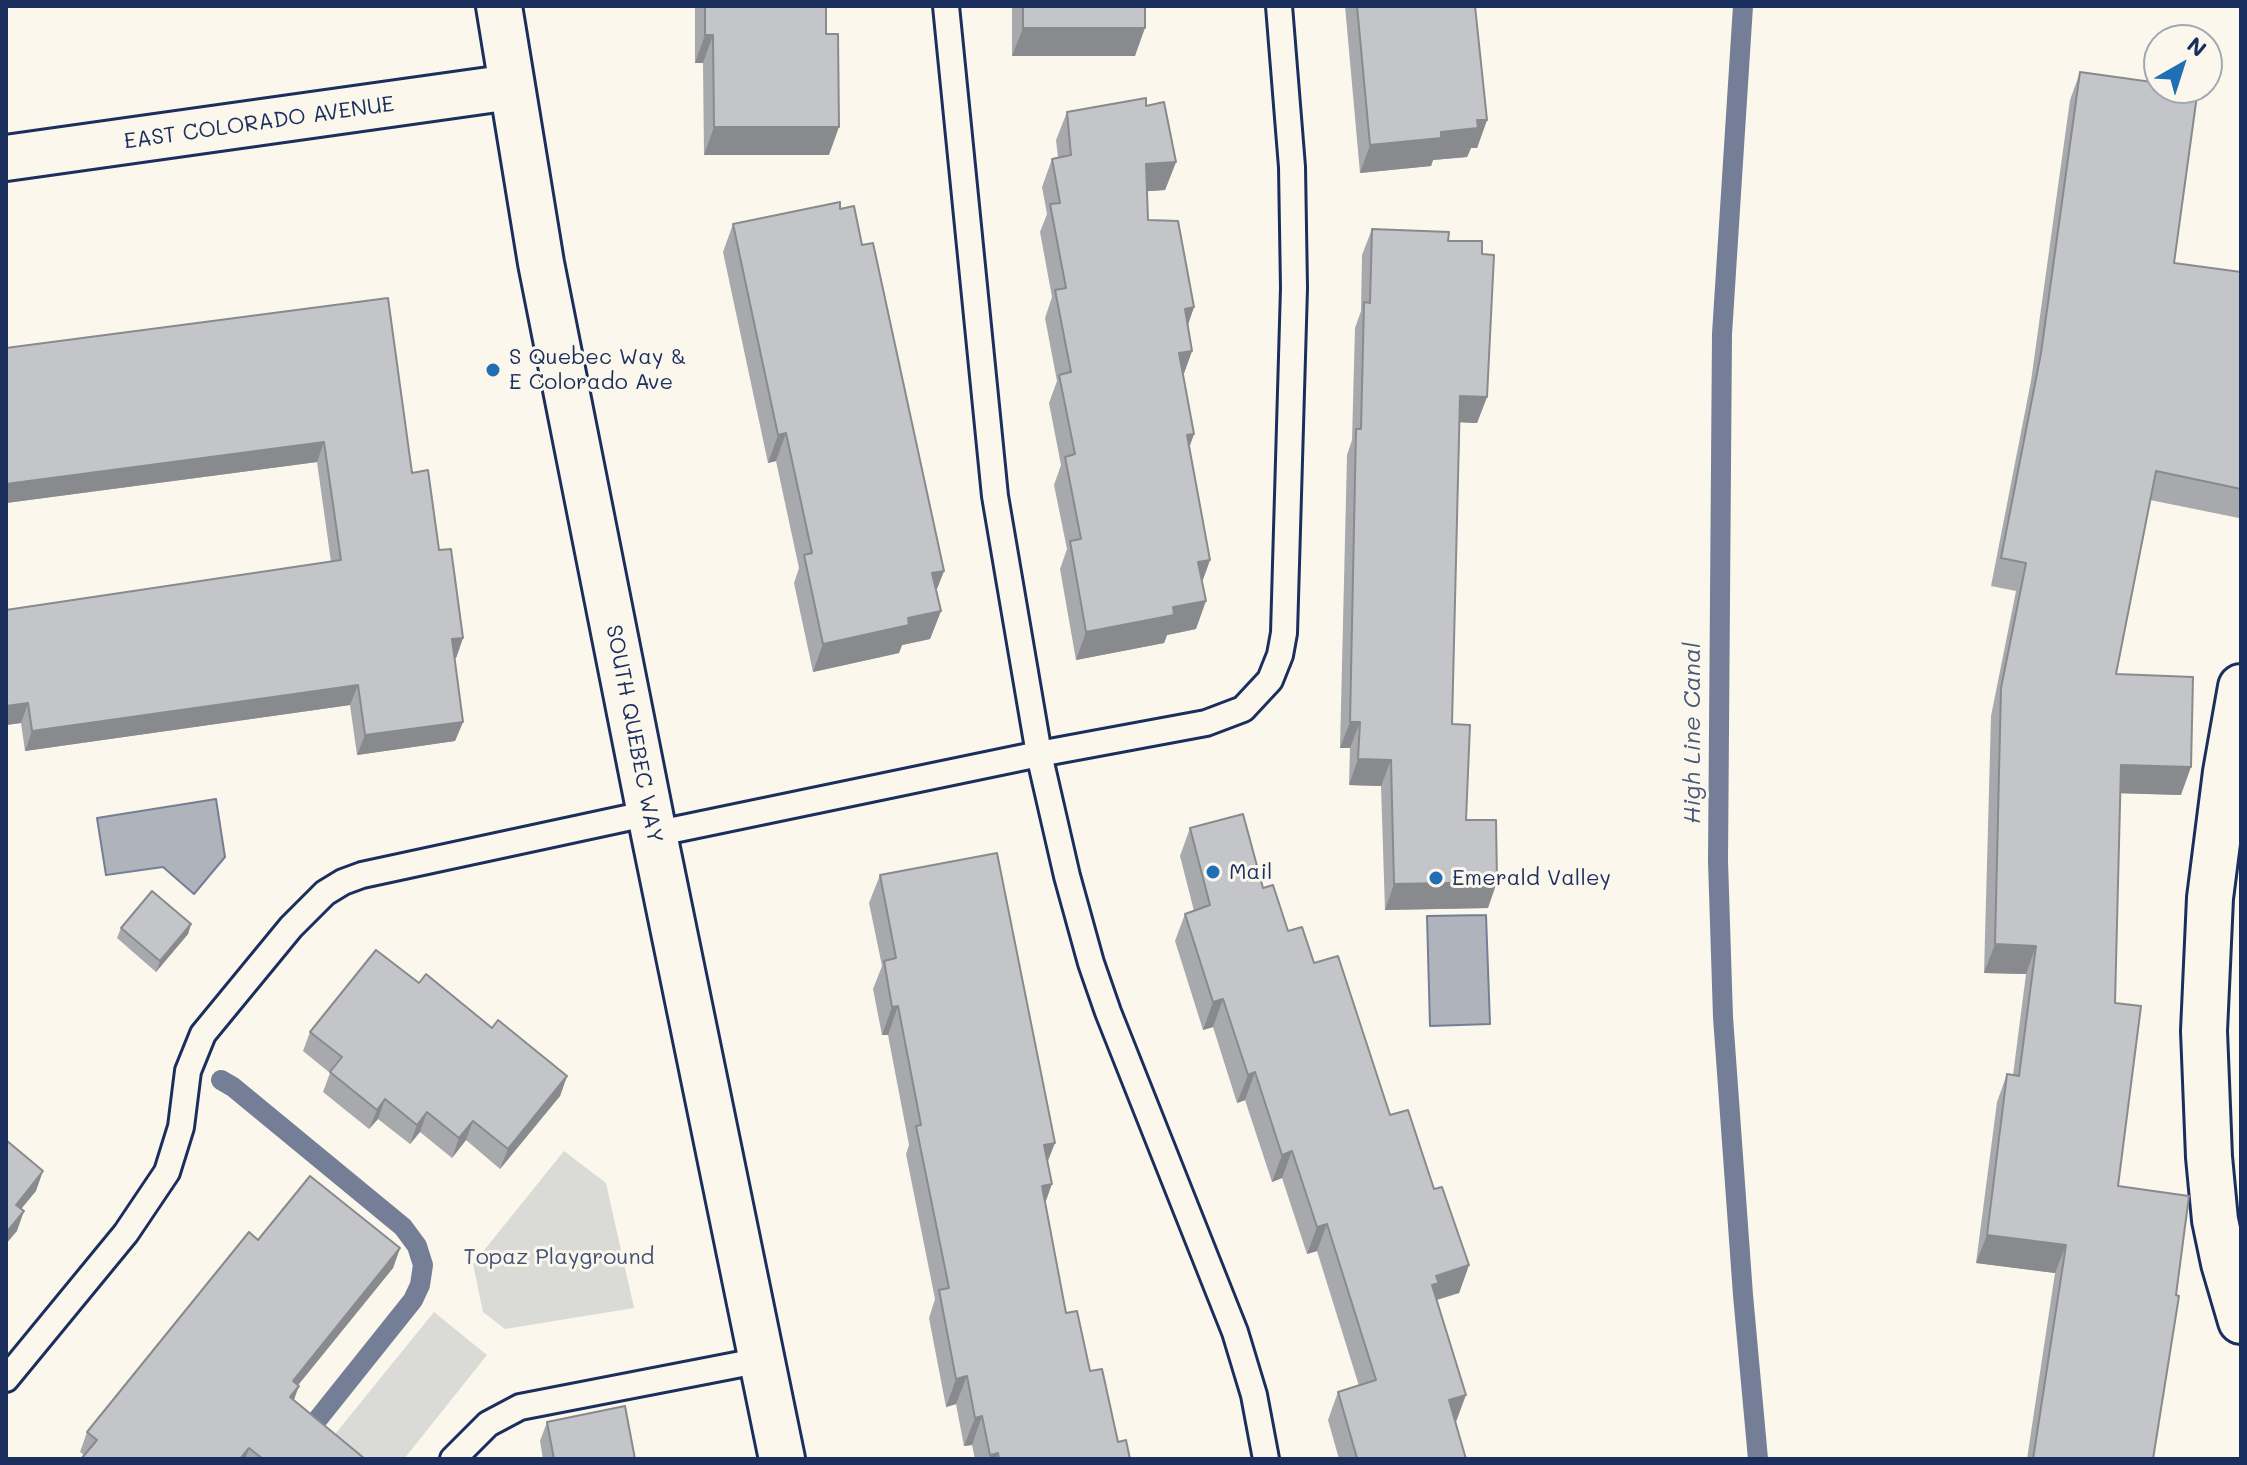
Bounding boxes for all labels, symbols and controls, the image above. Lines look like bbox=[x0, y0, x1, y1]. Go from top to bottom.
north arrow bbox=[2143, 24, 2223, 104]
text: N bbox=[2182, 30, 2213, 63]
street label: EAST COLORADO AVENUE bbox=[122, 91, 396, 155]
place label: S Quebec Way & E Colorado Ave bbox=[509, 344, 686, 396]
marker: S Quebec Way & E Colorado Ave bbox=[484, 361, 502, 379]
street label: SOUTH QUEBEC WAY bbox=[600, 623, 668, 845]
water label: High Line Canal bbox=[1679, 642, 1707, 824]
place label: Mail bbox=[1229, 859, 1272, 885]
marker: Mail bbox=[1204, 863, 1222, 881]
place label: Emerald Valley bbox=[1452, 865, 1611, 891]
marker: Emerald Valley bbox=[1427, 869, 1445, 887]
park label: Topaz Playground bbox=[463, 1244, 655, 1270]

